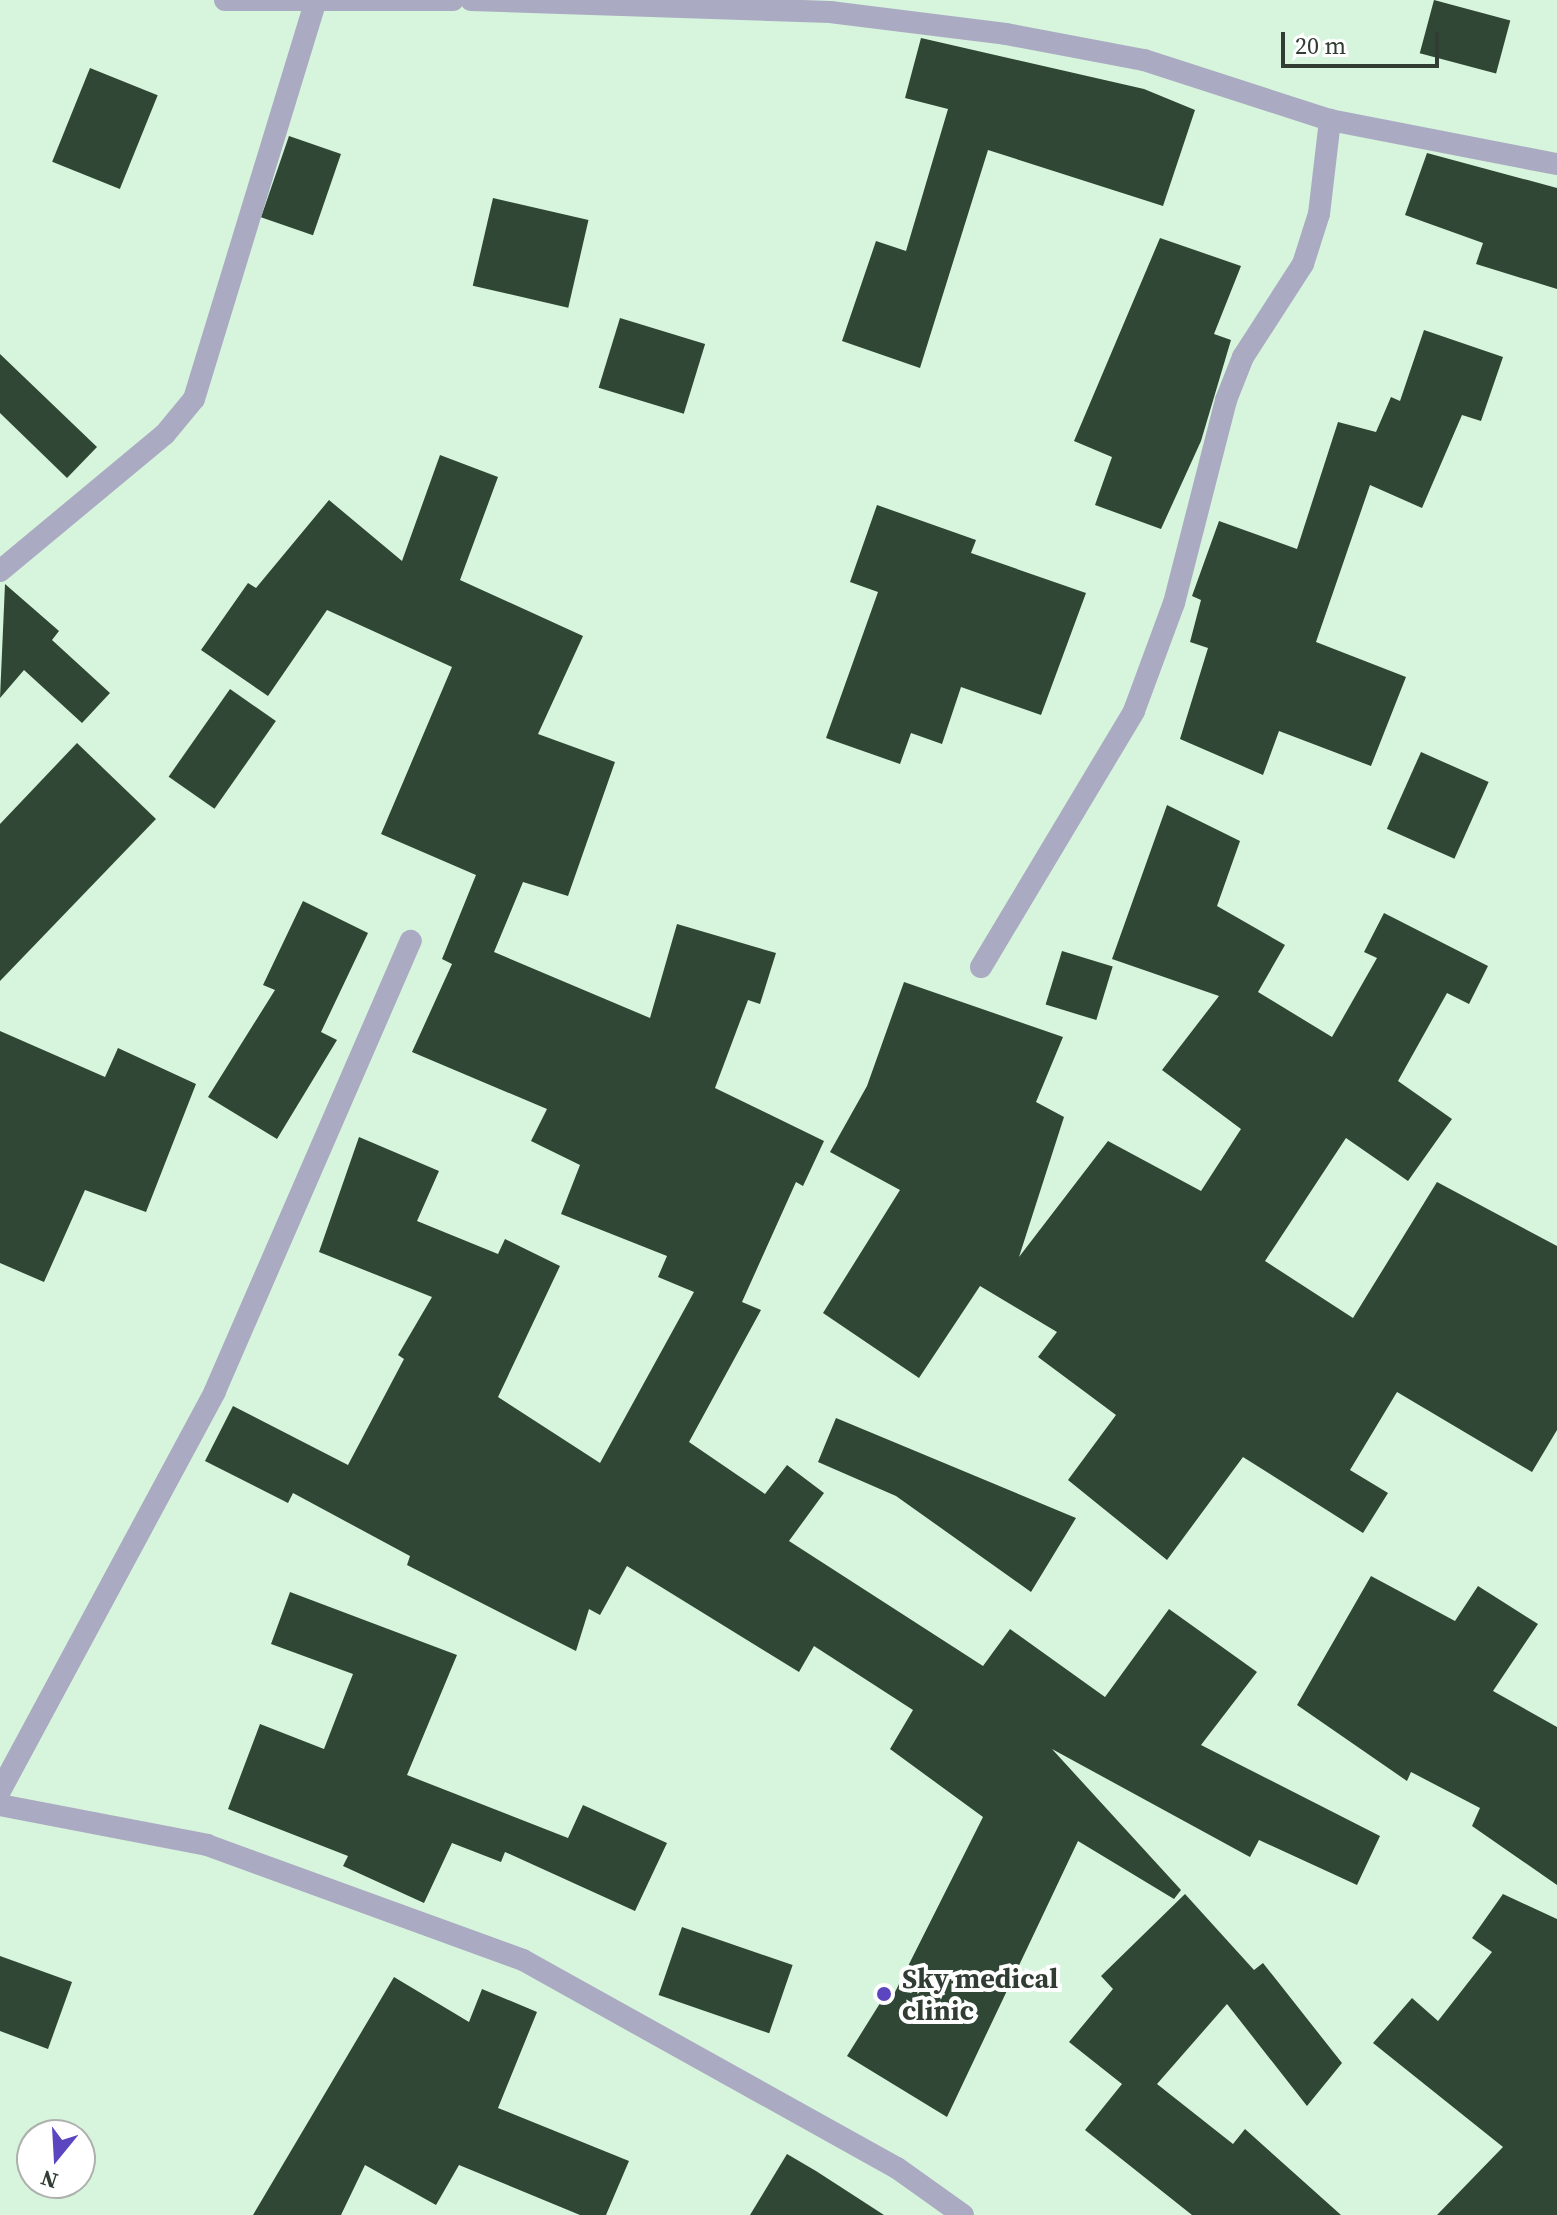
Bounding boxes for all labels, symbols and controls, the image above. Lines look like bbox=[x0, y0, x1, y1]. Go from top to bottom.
scale bar bbox=[1285, 16, 1443, 66]
text: 20 m bbox=[1295, 29, 1346, 62]
place label: Sky medical clinic bbox=[902, 1961, 1058, 2027]
marker: Sky medical clinic bbox=[873, 1983, 895, 2005]
north arrow bbox=[16, 2119, 96, 2199]
text: N bbox=[37, 2163, 61, 2197]

